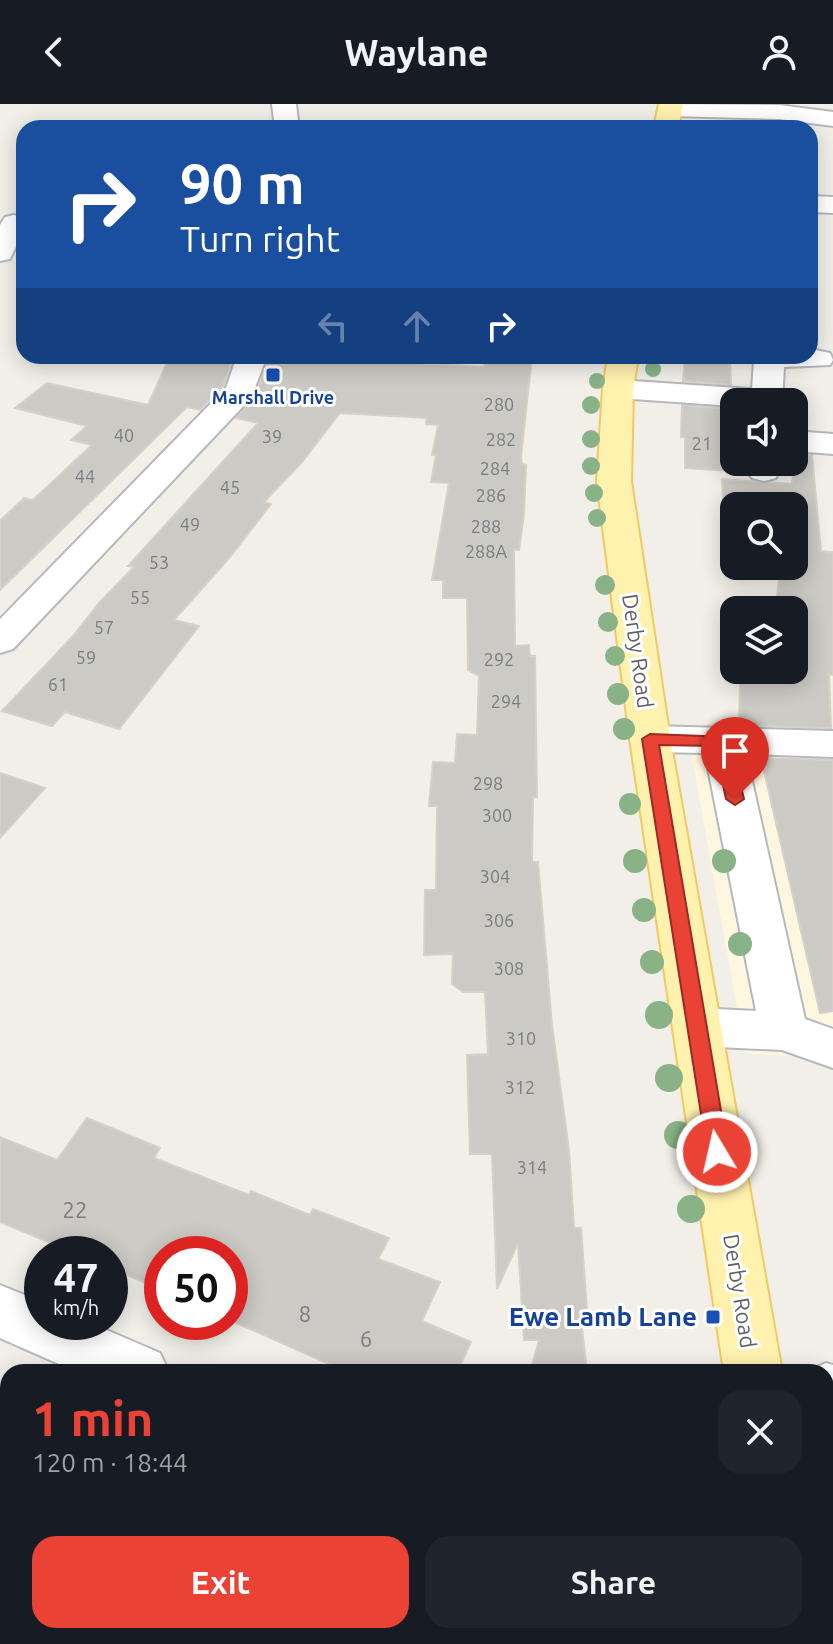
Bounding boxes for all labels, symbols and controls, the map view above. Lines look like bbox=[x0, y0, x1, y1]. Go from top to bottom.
icon: back bbox=[32, 30, 76, 74]
icon: person bbox=[757, 30, 801, 74]
text: Waylane bbox=[345, 32, 488, 73]
icon: right bbox=[48, 152, 152, 256]
text: 90 m bbox=[180, 152, 305, 215]
text: Turn right bbox=[180, 218, 340, 259]
icon: left bbox=[311, 304, 355, 348]
icon: ahead bbox=[395, 304, 439, 348]
icon: right bbox=[479, 304, 523, 348]
marker: Marshall Drive bbox=[264, 366, 282, 384]
place label: Marshall Drive bbox=[212, 387, 334, 407]
map controls bbox=[720, 388, 808, 684]
button: sound bbox=[720, 388, 808, 476]
house number: 280 bbox=[484, 394, 514, 414]
house number: 40 bbox=[114, 425, 134, 445]
house number: 39 bbox=[262, 426, 282, 446]
house number: 282 bbox=[486, 429, 516, 449]
house number: 21 bbox=[692, 433, 712, 453]
house number: 284 bbox=[480, 458, 510, 478]
house number: 44 bbox=[75, 466, 95, 486]
house number: 45 bbox=[220, 477, 240, 497]
house number: 286 bbox=[476, 485, 506, 505]
button: search bbox=[720, 492, 808, 580]
house number: 49 bbox=[180, 514, 200, 534]
house number: 288 bbox=[471, 516, 501, 536]
house number: 288A bbox=[465, 541, 507, 561]
house number: 53 bbox=[149, 552, 169, 572]
house number: 55 bbox=[130, 587, 150, 607]
street label: Derby Road bbox=[618, 592, 659, 710]
button: layers bbox=[720, 596, 808, 684]
house number: 57 bbox=[94, 617, 114, 637]
house number: 59 bbox=[76, 647, 96, 667]
house number: 292 bbox=[484, 649, 514, 669]
house number: 61 bbox=[48, 674, 68, 694]
house number: 294 bbox=[491, 691, 521, 711]
pin bbox=[701, 717, 769, 799]
icon: arrive bbox=[713, 729, 757, 773]
house number: 298 bbox=[473, 773, 503, 793]
house number: 300 bbox=[482, 805, 512, 825]
house number: 304 bbox=[480, 866, 510, 886]
house number: 306 bbox=[484, 910, 514, 930]
house number: 308 bbox=[494, 958, 524, 978]
house number: 310 bbox=[506, 1028, 536, 1048]
house number: 312 bbox=[505, 1077, 535, 1097]
position arrow bbox=[675, 1110, 759, 1194]
house number: 314 bbox=[517, 1157, 547, 1177]
house number: 22 bbox=[63, 1197, 87, 1222]
street label: Derby Road bbox=[719, 1232, 762, 1350]
speed limit sign: 50 bbox=[144, 1236, 248, 1340]
text: 47 bbox=[53, 1255, 99, 1300]
text: km/h bbox=[53, 1296, 99, 1319]
house number: 8 bbox=[299, 1301, 311, 1326]
place label: Ewe Lamb Lane bbox=[509, 1302, 697, 1331]
marker: Ewe Lamb Lane bbox=[704, 1308, 722, 1326]
house number: 6 bbox=[360, 1326, 372, 1351]
button: close bbox=[718, 1390, 802, 1474]
text: 1 min bbox=[32, 1391, 153, 1445]
text: 120 m · 18:44 bbox=[32, 1448, 188, 1477]
button: Exit bbox=[32, 1536, 409, 1628]
button: Share bbox=[425, 1536, 802, 1628]

